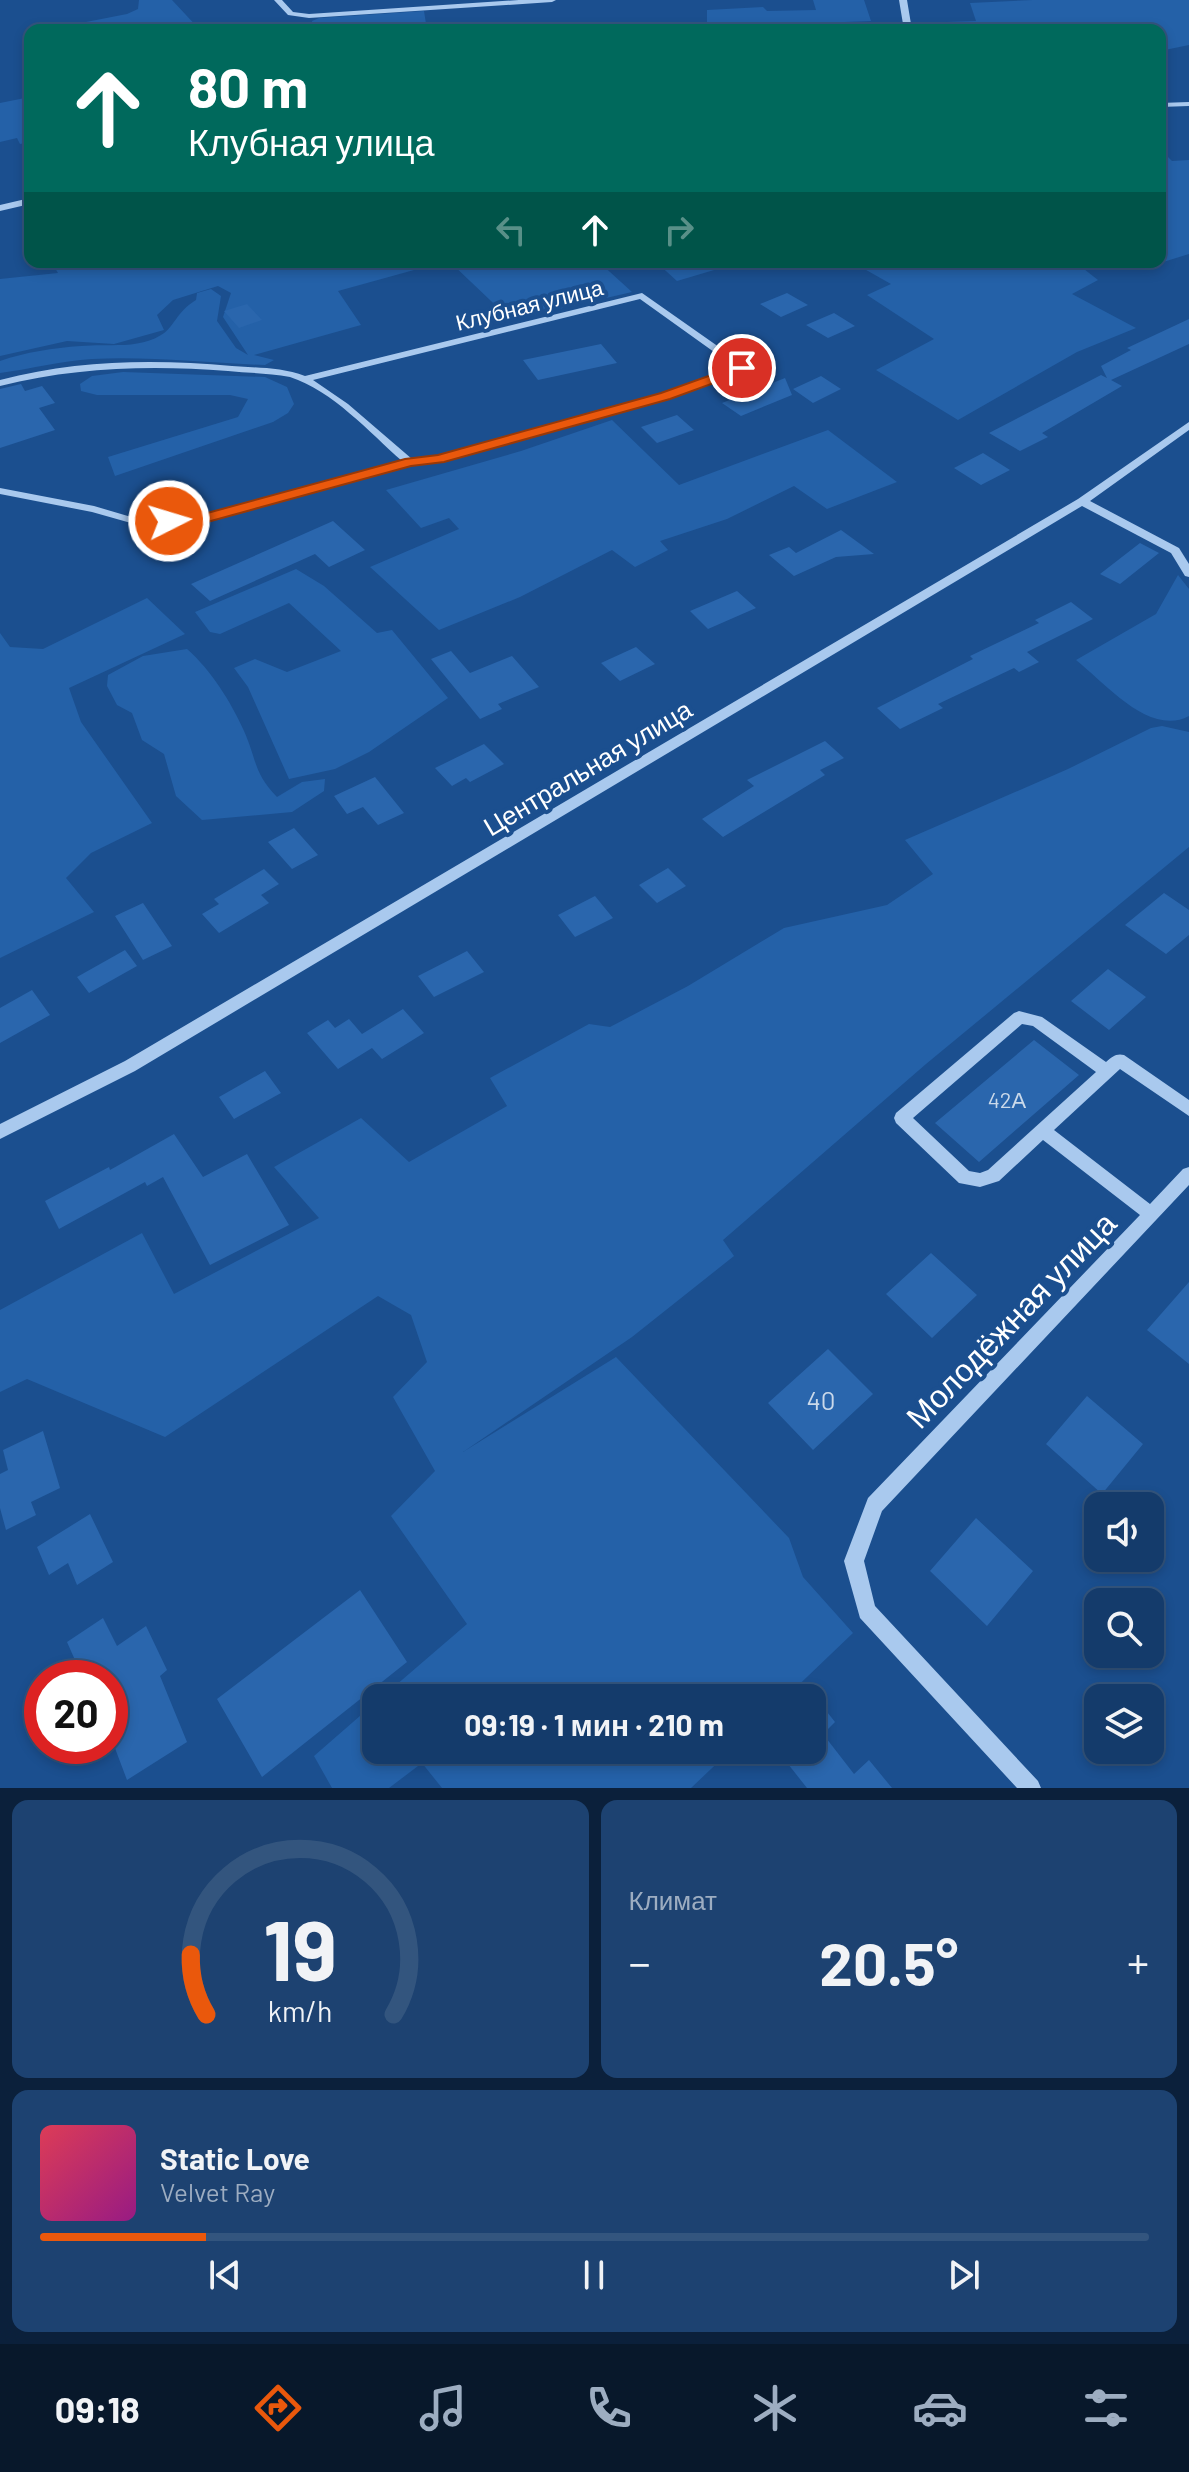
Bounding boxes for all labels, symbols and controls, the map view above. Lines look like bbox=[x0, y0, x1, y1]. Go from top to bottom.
text: 80 m bbox=[188, 52, 308, 119]
icon: ahead bbox=[56, 56, 160, 160]
text: Клубная улица bbox=[188, 120, 435, 163]
icon: left bbox=[489, 208, 533, 252]
icon: ahead bbox=[573, 208, 617, 252]
icon: right bbox=[657, 208, 701, 252]
street label: Клубная улица bbox=[453, 273, 606, 336]
pin bbox=[708, 334, 776, 402]
icon: arrive bbox=[720, 346, 764, 390]
position arrow bbox=[127, 479, 211, 563]
street label: Центральная улица bbox=[477, 692, 697, 841]
house number: 42А bbox=[988, 1086, 1027, 1112]
street label: Молодёжная улица bbox=[897, 1203, 1124, 1436]
house number: 40 bbox=[806, 1384, 836, 1415]
map controls bbox=[1084, 1492, 1164, 1764]
button: sound bbox=[1084, 1492, 1164, 1572]
button: search bbox=[1084, 1588, 1164, 1668]
speed limit sign: 20 bbox=[24, 1660, 128, 1764]
button: layers bbox=[1084, 1684, 1164, 1764]
text: 09:19 · 1 мин · 210 m bbox=[464, 1706, 724, 1742]
text: Климат bbox=[629, 1884, 717, 1915]
text: 19 bbox=[263, 1898, 337, 1998]
text: 20.5° bbox=[819, 1926, 958, 1998]
text: − bbox=[629, 1935, 651, 1988]
text: + bbox=[1127, 1935, 1149, 1988]
text: km/h bbox=[268, 1993, 333, 2028]
text: Static Love bbox=[160, 2140, 310, 2176]
text: Velvet Ray bbox=[160, 2176, 275, 2207]
icon: previous bbox=[203, 2253, 247, 2297]
icon: pause bbox=[572, 2253, 616, 2297]
icon: next bbox=[942, 2253, 986, 2297]
icon: directions bbox=[250, 2380, 306, 2436]
icon: music bbox=[415, 2380, 471, 2436]
icon: phone bbox=[581, 2380, 637, 2436]
icon: climate bbox=[747, 2380, 803, 2436]
icon: car bbox=[912, 2380, 968, 2436]
icon: filters bbox=[1078, 2380, 1134, 2436]
text: 09:18 bbox=[55, 2387, 140, 2430]

